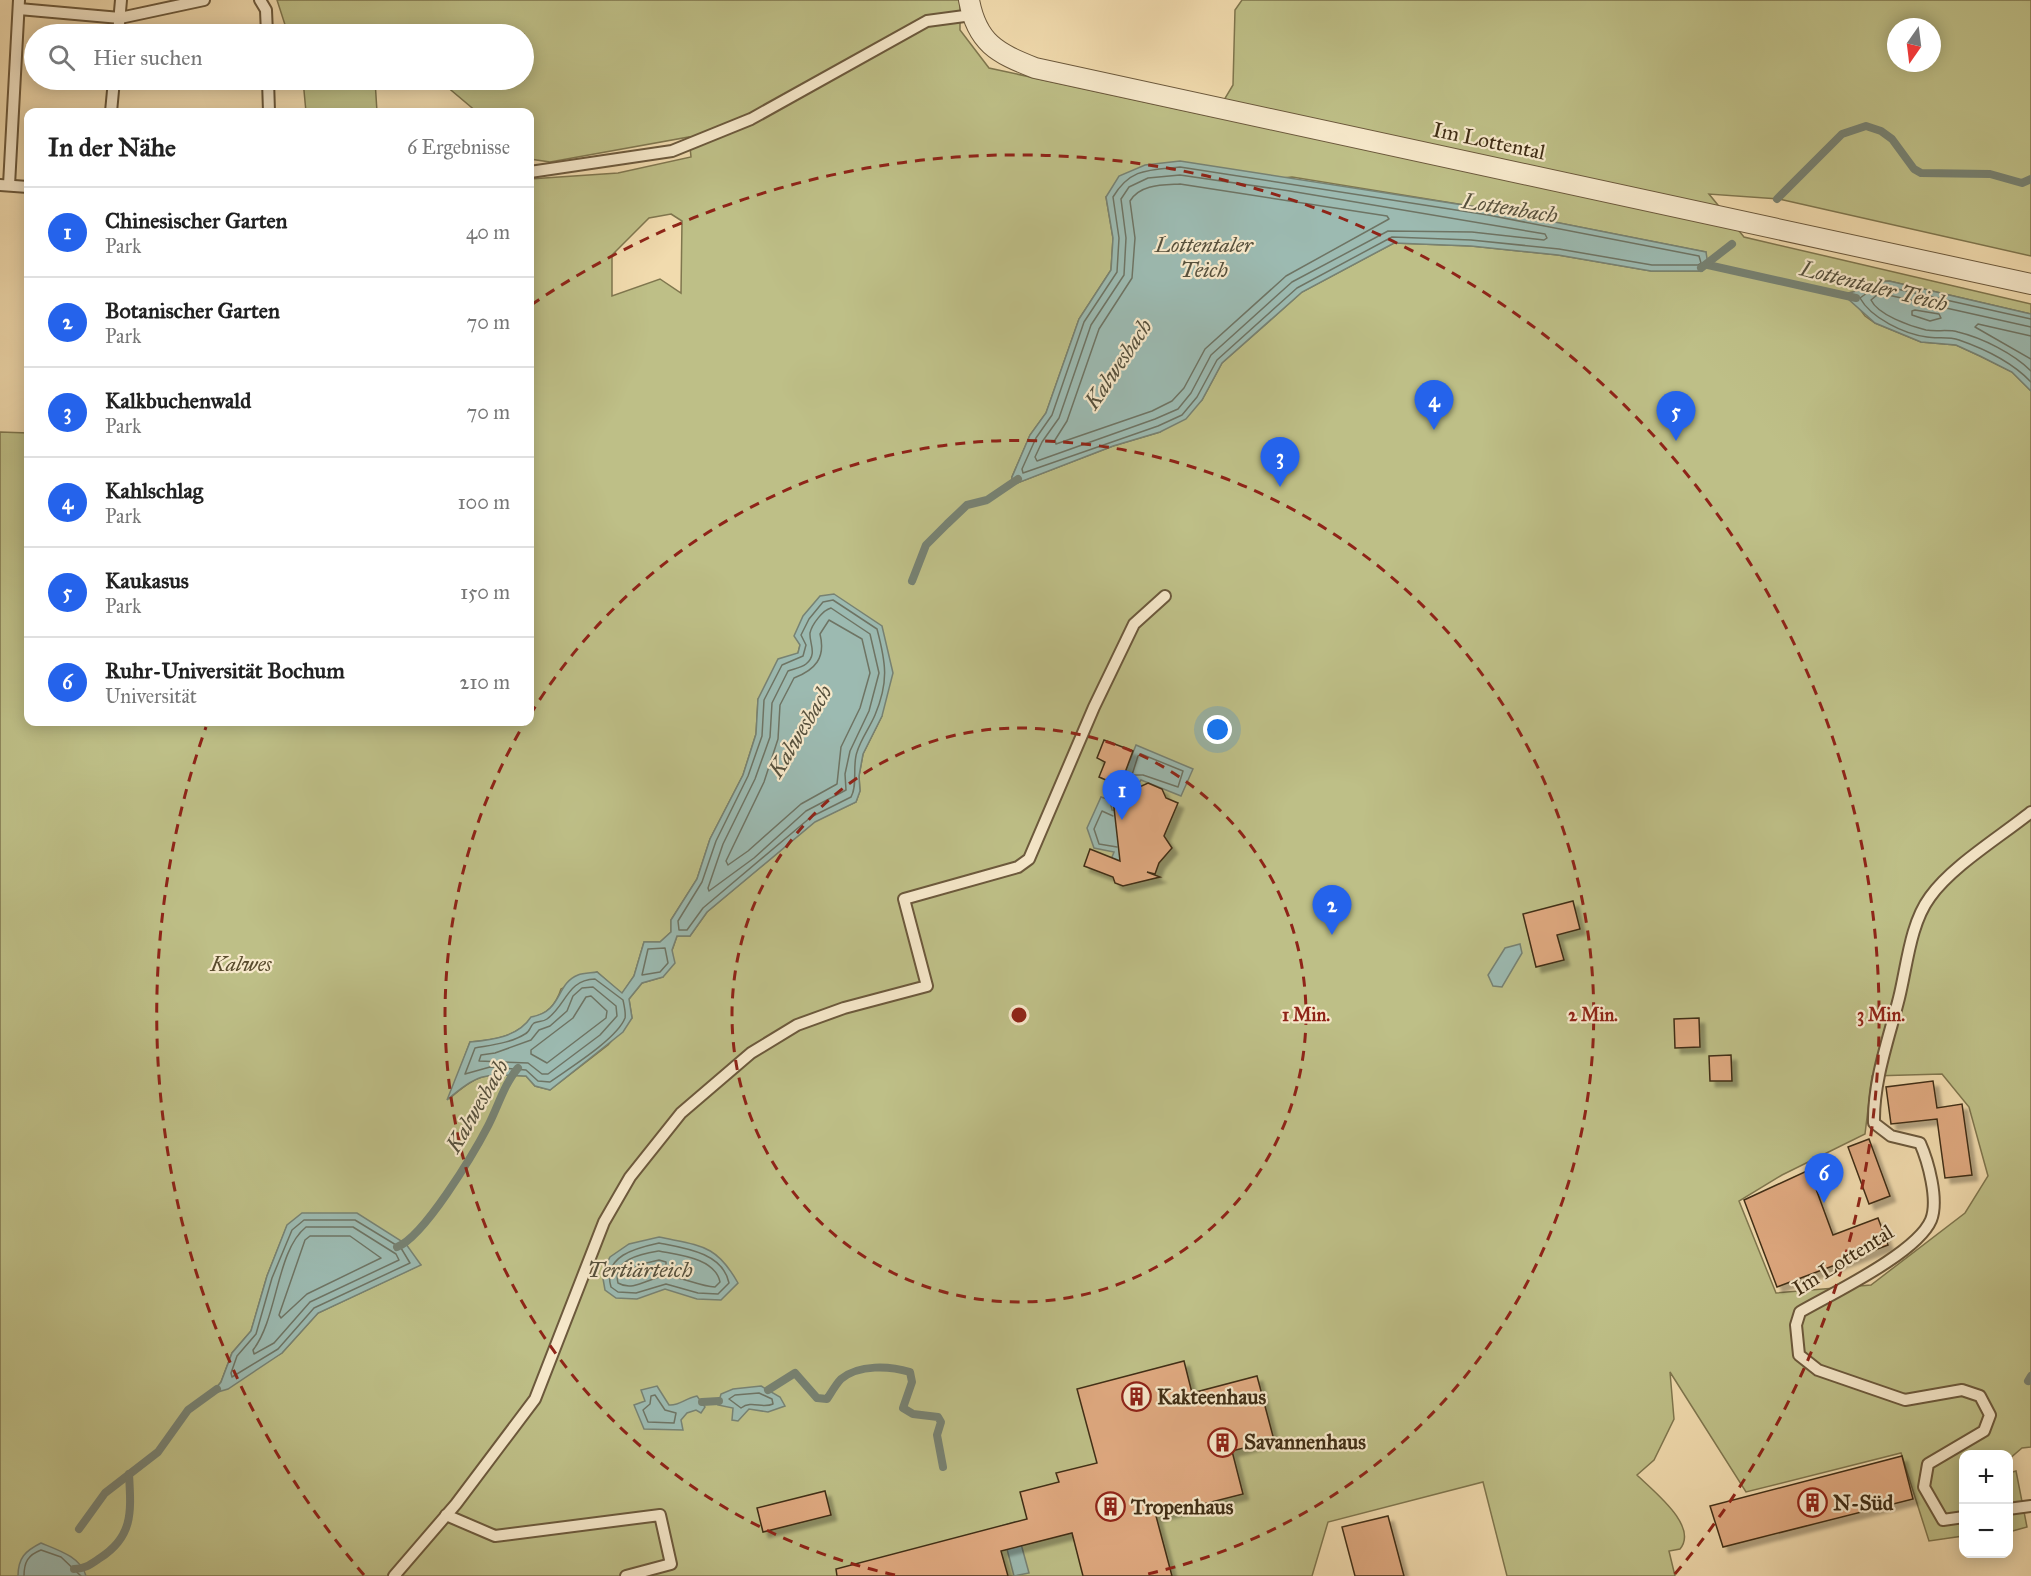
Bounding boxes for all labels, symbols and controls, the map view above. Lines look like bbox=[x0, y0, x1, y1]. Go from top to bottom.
north arrow bbox=[1887, 18, 1941, 72]
search box bbox=[24, 24, 534, 90]
icon: search bbox=[45, 41, 78, 74]
text: Hier suchen bbox=[93, 44, 202, 71]
street label: Im Lottental bbox=[1430, 116, 1548, 166]
text: In der Nähe bbox=[48, 131, 176, 163]
text: 6 Ergebnisse bbox=[407, 135, 510, 159]
water label: Lottenbach bbox=[1459, 187, 1560, 229]
text: Chinesischer Garten bbox=[105, 207, 288, 234]
text: 1 bbox=[64, 220, 71, 244]
text: 40 m bbox=[466, 220, 510, 244]
water label: Lottentaler Teich bbox=[1154, 231, 1255, 283]
text: Park bbox=[105, 234, 141, 258]
water label: Lottentaler Teich bbox=[1797, 254, 1951, 317]
text: Botanischer Garten bbox=[105, 297, 280, 324]
text: 2 bbox=[63, 310, 72, 334]
text: 70 m bbox=[467, 310, 510, 334]
water label: Kalwesbach bbox=[1078, 314, 1158, 415]
text: Park bbox=[105, 324, 141, 348]
pin: 4 bbox=[1414, 380, 1454, 430]
text: Kalkbuchenwald bbox=[105, 387, 251, 414]
pin: 5 bbox=[1656, 392, 1696, 441]
text: 3 bbox=[64, 400, 72, 424]
text: 70 m bbox=[467, 400, 510, 424]
text: Park bbox=[105, 414, 141, 438]
pin: 3 bbox=[1260, 438, 1300, 487]
text: Kahlschlag bbox=[105, 477, 203, 504]
text: 4 bbox=[62, 490, 73, 514]
text: 100 m bbox=[458, 490, 510, 514]
text: Park bbox=[105, 504, 141, 528]
text: Kaukasus bbox=[105, 567, 189, 594]
text: 5 bbox=[63, 580, 72, 604]
text: 150 m bbox=[460, 580, 510, 604]
text: Park bbox=[105, 594, 141, 618]
text: Ruhr-Universität Bochum bbox=[105, 657, 345, 684]
text: 6 bbox=[62, 670, 73, 694]
text: 210 m bbox=[460, 670, 510, 694]
water label: Kalwesbach bbox=[761, 680, 838, 783]
text: Universität bbox=[105, 684, 197, 708]
your location bbox=[1203, 715, 1232, 744]
pin: 1 bbox=[1102, 770, 1142, 820]
pin: 2 bbox=[1312, 886, 1352, 935]
park label: Kalwes bbox=[209, 951, 272, 977]
text: 1 Min. bbox=[1282, 1004, 1330, 1026]
text: 2 Min. bbox=[1568, 1004, 1618, 1026]
text: 3 Min. bbox=[1857, 1004, 1905, 1027]
centre of rings bbox=[1009, 1005, 1029, 1025]
water label: Kalwesbach bbox=[439, 1055, 515, 1158]
pin: 6 bbox=[1804, 1154, 1844, 1203]
street label: Im Lottental bbox=[1788, 1219, 1899, 1301]
water label: Tertiärteich bbox=[587, 1256, 693, 1283]
building icon: Kakteenhaus bbox=[1120, 1381, 1152, 1413]
place label: Kakteenhaus bbox=[1157, 1384, 1266, 1410]
building icon: Savannenhaus bbox=[1207, 1426, 1239, 1458]
place label: Savannenhaus bbox=[1244, 1429, 1366, 1455]
map controls bbox=[1959, 1450, 2013, 1558]
button: + bbox=[1959, 1450, 2013, 1504]
building icon: N-Süd bbox=[1796, 1487, 1828, 1519]
place label: N-Süd bbox=[1833, 1490, 1894, 1516]
building icon: Tropenhaus bbox=[1094, 1491, 1126, 1523]
place label: Tropenhaus bbox=[1130, 1494, 1234, 1520]
button: − bbox=[1959, 1504, 2013, 1558]

